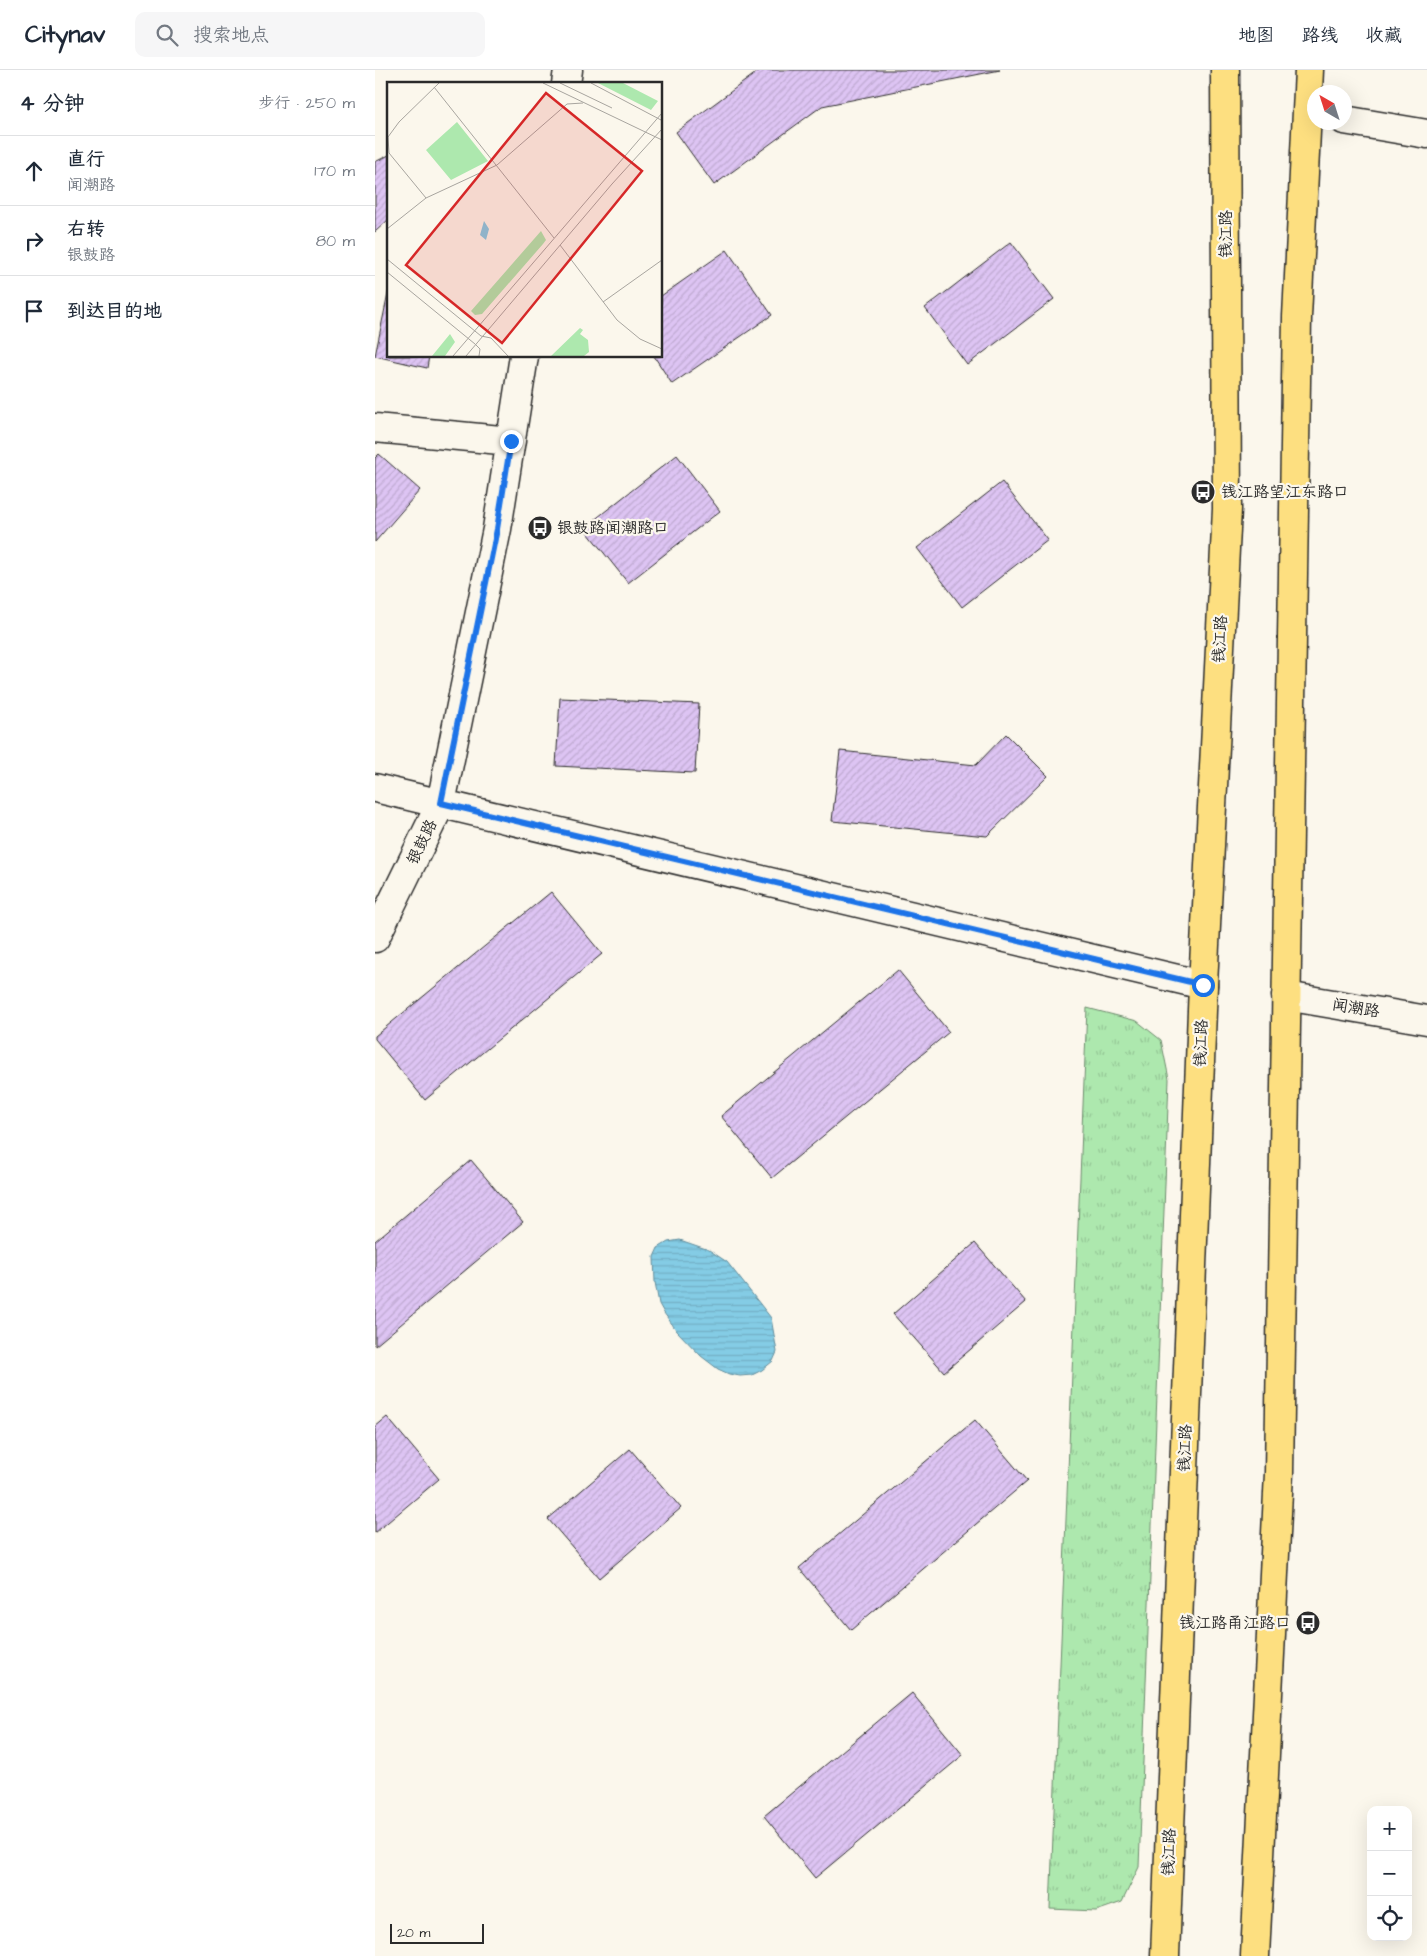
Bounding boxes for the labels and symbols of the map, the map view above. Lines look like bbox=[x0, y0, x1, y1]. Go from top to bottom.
inset map bbox=[387, 82, 663, 358]
north arrow bbox=[1307, 85, 1352, 130]
street label: 钱江路 bbox=[1215, 210, 1237, 258]
route end bbox=[500, 430, 523, 453]
bus stop icon: 钱江路望江东路口 bbox=[1190, 479, 1216, 505]
place label: 钱江路望江东路口 bbox=[1221, 481, 1349, 503]
bus stop icon: 银鼓路闻潮路口 bbox=[527, 515, 553, 541]
place label: 银鼓路闻潮路口 bbox=[557, 517, 669, 539]
street label: 钱江路 bbox=[1208, 614, 1232, 664]
street label: 银鼓路 bbox=[402, 816, 442, 868]
route start bbox=[1192, 974, 1215, 997]
street label: 闻潮路 bbox=[1331, 993, 1381, 1023]
street label: 钱江路 bbox=[1189, 1019, 1213, 1067]
street label: 钱江路 bbox=[1173, 1424, 1197, 1472]
bus stop icon: 钱江路甬江路口 bbox=[1295, 1610, 1321, 1636]
place label: 钱江路甬江路口 bbox=[1179, 1612, 1291, 1634]
street label: 钱江路 bbox=[1157, 1828, 1181, 1876]
scale bar bbox=[390, 1921, 484, 1944]

